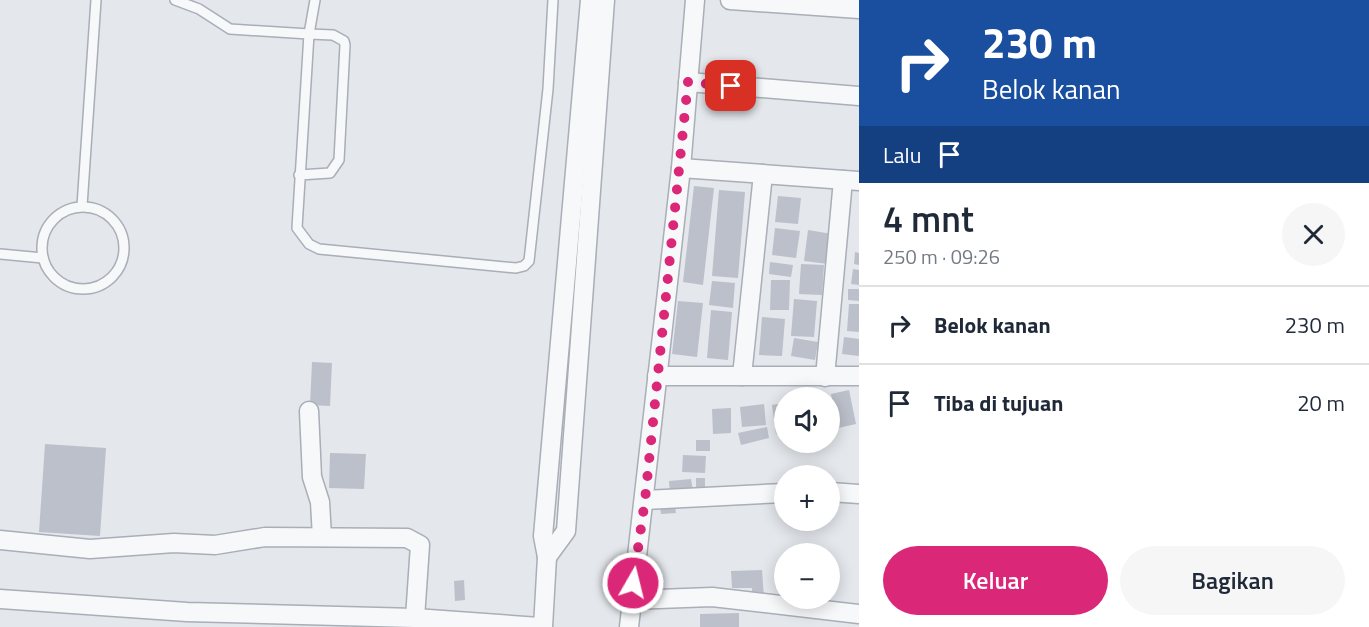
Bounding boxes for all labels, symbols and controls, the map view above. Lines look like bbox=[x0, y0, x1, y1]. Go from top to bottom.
text: 230 m bbox=[982, 10, 1097, 74]
icon: right bbox=[883, 24, 961, 102]
pin bbox=[705, 60, 756, 111]
text: Belok kanan bbox=[982, 68, 1121, 109]
icon: arrive bbox=[714, 69, 747, 102]
text: Lalu bbox=[883, 138, 921, 172]
icon: arrive bbox=[933, 138, 966, 171]
text: 4 mnt bbox=[883, 191, 974, 246]
button: close bbox=[1282, 203, 1345, 266]
text: 250 m · 09:26 bbox=[883, 241, 1000, 272]
text: Belok kanan bbox=[934, 308, 1051, 342]
text: 230 m bbox=[1285, 308, 1345, 342]
icon: right bbox=[883, 309, 916, 342]
text: Tiba di tujuan bbox=[934, 386, 1063, 420]
text: 20 m bbox=[1297, 386, 1345, 420]
map controls bbox=[774, 387, 840, 609]
button: sound bbox=[774, 387, 840, 453]
icon: arrive bbox=[883, 387, 916, 420]
button: + bbox=[774, 465, 840, 531]
button: − bbox=[774, 543, 840, 609]
button: Keluar bbox=[883, 546, 1108, 615]
button: Bagikan bbox=[1120, 546, 1345, 615]
position arrow bbox=[601, 551, 665, 615]

